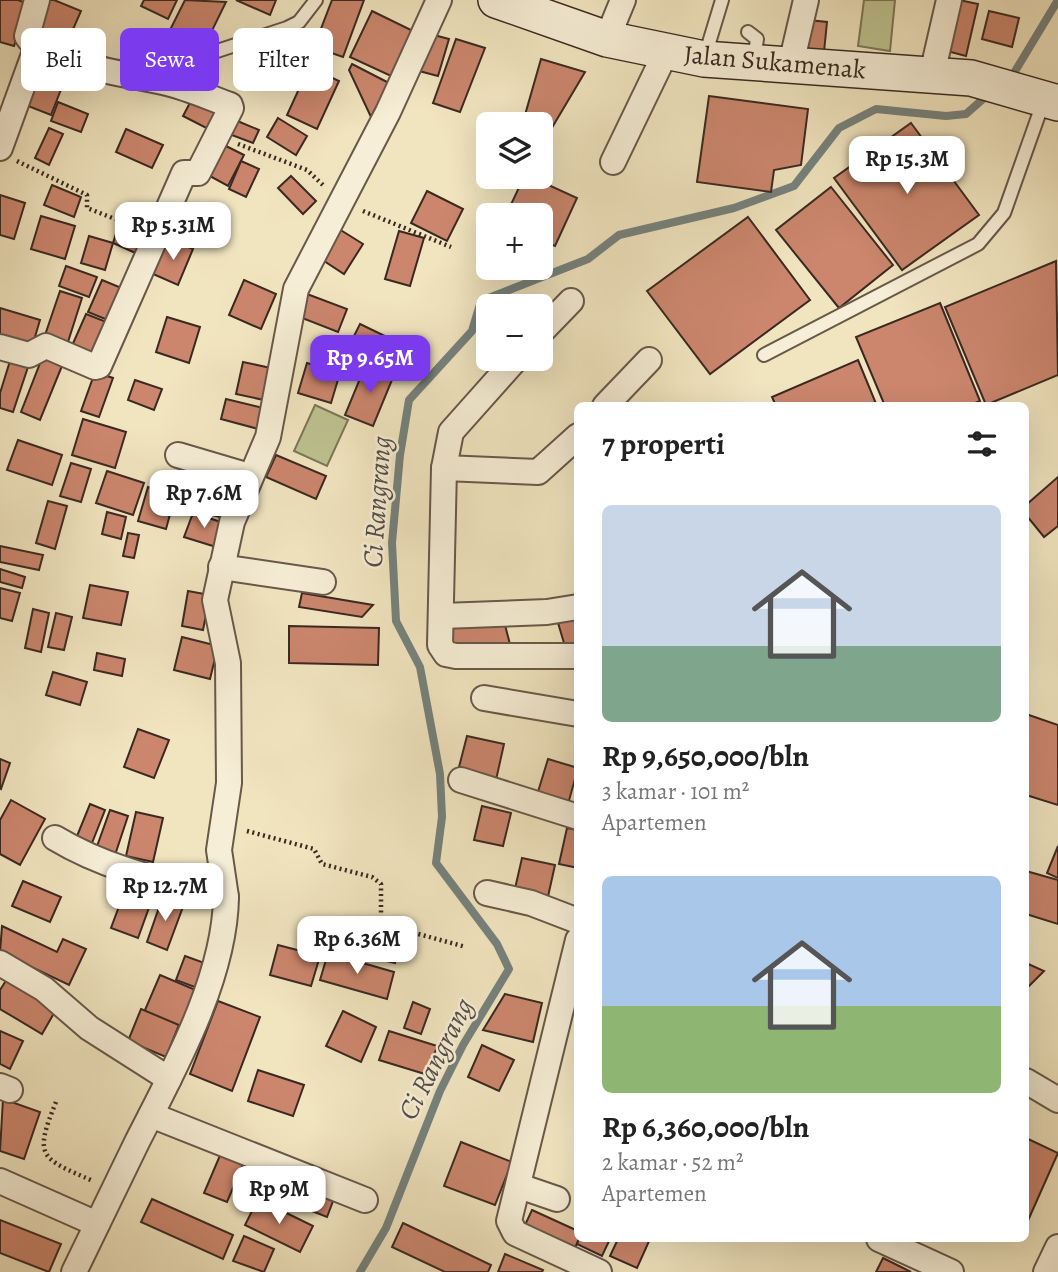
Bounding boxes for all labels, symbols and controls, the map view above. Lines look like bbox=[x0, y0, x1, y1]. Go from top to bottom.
chip: Beli bbox=[21, 28, 106, 91]
chip: Sewa bbox=[120, 28, 219, 91]
chip: Filter bbox=[233, 28, 333, 91]
street label: Jalan Sukamenak bbox=[683, 37, 868, 87]
map controls bbox=[476, 112, 553, 371]
button: layers bbox=[476, 112, 553, 189]
pin: Rp 15.3M bbox=[835, 136, 979, 196]
text: Rp 15.3M bbox=[865, 143, 949, 174]
pin: Rp 5.31M bbox=[101, 202, 245, 262]
button: + bbox=[476, 203, 553, 280]
text: Rp 5.31M bbox=[131, 209, 215, 240]
button: − bbox=[476, 294, 553, 371]
pin: Rp 9.65M bbox=[298, 336, 442, 395]
text: Rp 9.65M bbox=[326, 342, 414, 373]
text: 7 properti bbox=[602, 424, 725, 464]
icon: filters bbox=[963, 425, 1001, 463]
water label: Ci Rangrang bbox=[353, 434, 401, 569]
pin: Rp 7.6M bbox=[139, 470, 269, 530]
text: Rp 7.6M bbox=[166, 477, 242, 508]
icon: home bbox=[739, 551, 865, 677]
text: Rp 9,650,000/bln bbox=[602, 736, 809, 776]
text: 3 kamar · 101 m² bbox=[602, 776, 749, 807]
text: Apartemen bbox=[602, 807, 707, 838]
pin: Rp 12.7M bbox=[93, 864, 237, 923]
text: Rp 12.7M bbox=[122, 870, 208, 901]
pin: Rp 6.36M bbox=[285, 916, 429, 976]
icon: home bbox=[739, 922, 865, 1048]
text: Rp 6.36M bbox=[313, 923, 401, 954]
water label: Ci Rangrang bbox=[389, 991, 483, 1126]
text: Rp 6,360,000/bln bbox=[602, 1107, 809, 1147]
text: 2 kamar · 52 m² bbox=[602, 1147, 744, 1178]
pin: Rp 9M bbox=[230, 1166, 328, 1226]
text: Rp 9M bbox=[249, 1173, 309, 1204]
text: Apartemen bbox=[602, 1178, 707, 1209]

